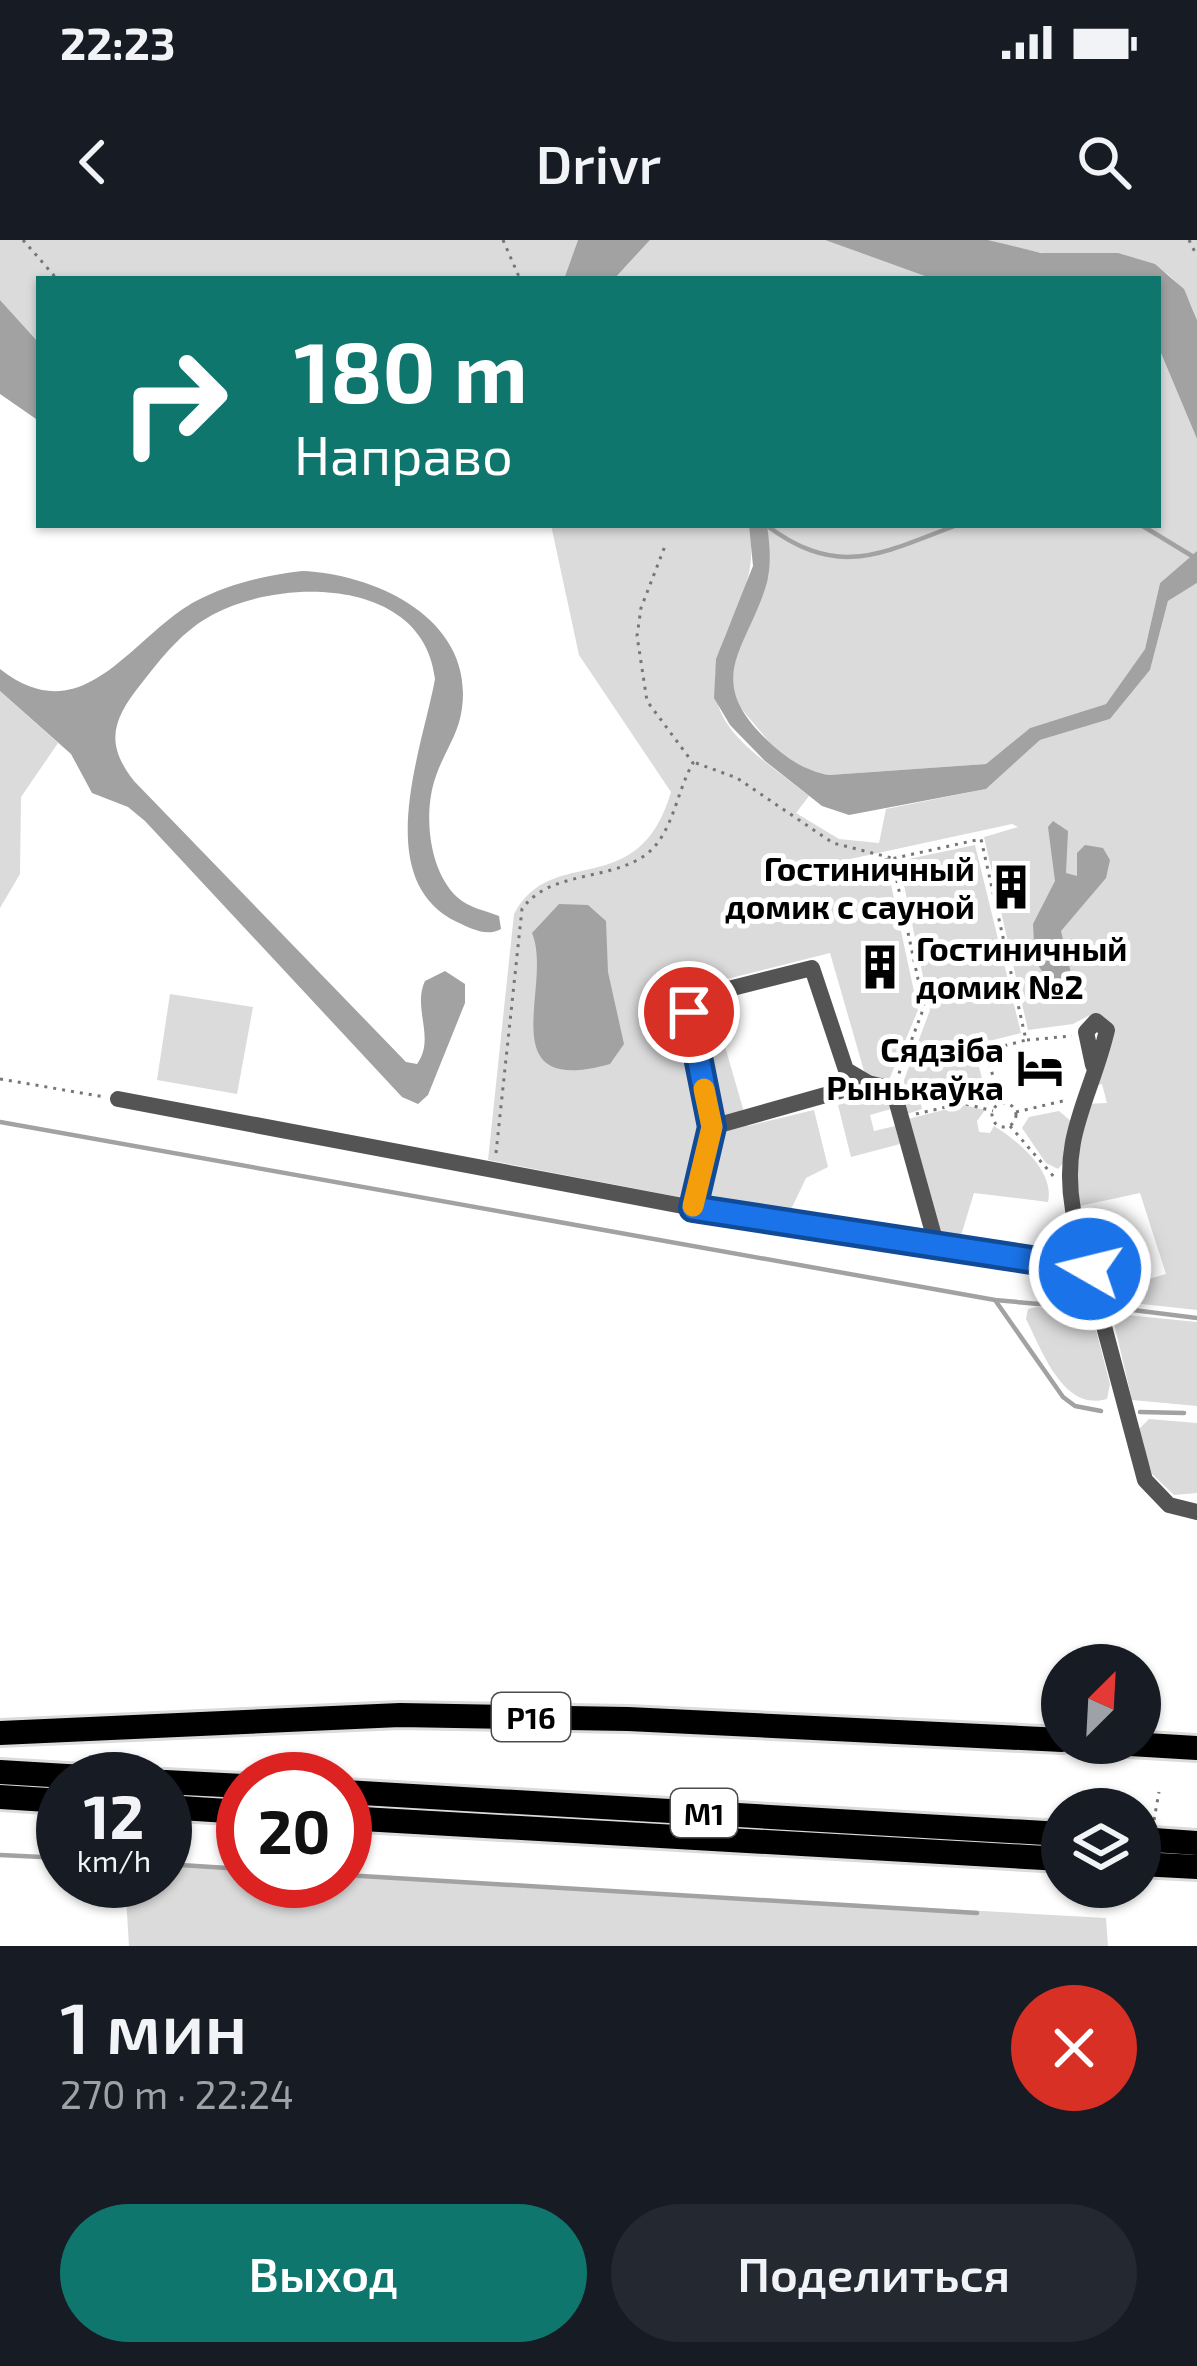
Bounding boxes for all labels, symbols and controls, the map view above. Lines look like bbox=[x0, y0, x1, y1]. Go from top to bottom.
text: 22:23 bbox=[60, 15, 176, 69]
icon: back bbox=[60, 129, 126, 195]
icon: search bbox=[1071, 129, 1137, 195]
text: Drivr bbox=[536, 130, 661, 195]
text: 180 m bbox=[294, 319, 528, 420]
icon: right bbox=[96, 324, 252, 480]
text: Направо bbox=[294, 421, 513, 486]
place label: Гостиничный домик с сауной bbox=[725, 848, 975, 926]
building icon: Гостиничный домик с сауной bbox=[986, 862, 1036, 912]
place label: Гостиничный домик №2 bbox=[916, 928, 1127, 1006]
building icon: Гостиничный домик №2 bbox=[855, 942, 905, 992]
pin bbox=[638, 961, 740, 1063]
icon: arrive bbox=[656, 979, 722, 1045]
place label: Сядзіба Рынькаўка bbox=[826, 1029, 1004, 1107]
hotel icon: Сядзіба Рынькаўка bbox=[1015, 1043, 1065, 1093]
position arrow bbox=[1027, 1206, 1153, 1332]
north arrow bbox=[1041, 1644, 1161, 1764]
map controls bbox=[1041, 1644, 1161, 1908]
road number: Р16 bbox=[492, 1693, 570, 1741]
speed limit sign: 20 bbox=[216, 1752, 372, 1908]
text: 12 bbox=[84, 1779, 144, 1851]
button: layers bbox=[1041, 1788, 1161, 1908]
road number: М1 bbox=[671, 1789, 737, 1837]
text: km/h bbox=[77, 1842, 151, 1878]
text: 1 мин bbox=[60, 1982, 247, 2068]
button: close bbox=[1011, 1985, 1137, 2111]
text: 270 m · 22:24 bbox=[60, 2070, 294, 2117]
button: Выход bbox=[60, 2204, 587, 2342]
button: Поделиться bbox=[611, 2204, 1137, 2342]

